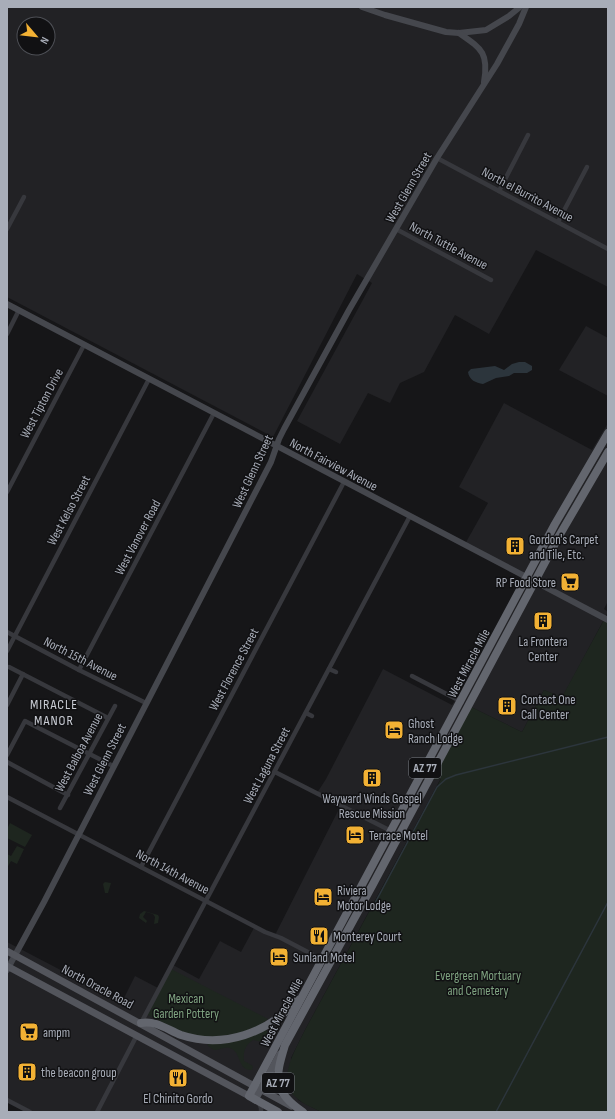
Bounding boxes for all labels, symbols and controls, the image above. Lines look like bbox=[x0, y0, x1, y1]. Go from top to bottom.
north arrow bbox=[16, 16, 56, 56]
text: N bbox=[37, 35, 52, 46]
street label: West Glenn Street bbox=[382, 149, 436, 226]
street label: North el Burrito Avenue bbox=[479, 164, 576, 226]
street label: North Tuttle Avenue bbox=[406, 218, 491, 273]
street label: West Tipton Drive bbox=[17, 366, 67, 441]
street label: West Glenn Street bbox=[229, 432, 277, 511]
street label: North Fairview Avenue bbox=[287, 435, 380, 495]
street label: West Kelso Street bbox=[44, 473, 94, 548]
street label: West Vanover Road bbox=[111, 497, 164, 578]
place label: Gordon's Carpet and Tile, Etc. bbox=[529, 532, 599, 563]
building icon: Gordon's Carpet and Tile, Etc. bbox=[504, 535, 526, 557]
supermarket icon: RP Food Store bbox=[559, 571, 581, 593]
place label: RP Food Store bbox=[496, 575, 556, 591]
building icon: La Frontera Center bbox=[532, 610, 554, 632]
street label: West Florence Street bbox=[205, 625, 262, 713]
street label: West Miracle Mile bbox=[444, 626, 494, 701]
street label: North 15th Avenue bbox=[41, 633, 120, 684]
place label: La Frontera Center bbox=[519, 634, 567, 665]
place label: Contact One Call Center bbox=[521, 692, 576, 723]
building icon: Contact One Call Center bbox=[496, 695, 518, 717]
district label: MIRACLE MANOR bbox=[30, 696, 78, 729]
street label: West Balboa Avenue bbox=[51, 710, 106, 795]
place label: Ghost Ranch Lodge bbox=[408, 716, 463, 747]
hotel icon: Ghost Ranch Lodge bbox=[383, 719, 405, 741]
street label: West Glenn Street bbox=[80, 721, 130, 798]
street label: West Laguna Street bbox=[240, 724, 294, 807]
road number: AZ 77 bbox=[409, 758, 441, 778]
building icon: Wayward Winds Gospel Rescue Mission bbox=[361, 767, 383, 789]
place label: Wayward Winds Gospel Rescue Mission bbox=[322, 791, 422, 822]
hotel icon: Terrace Motel bbox=[344, 824, 366, 846]
place label: Terrace Motel bbox=[369, 828, 428, 844]
street label: North 14th Avenue bbox=[133, 846, 212, 898]
place label: Riviera Motor Lodge bbox=[337, 883, 391, 914]
hotel icon: Riviera Motor Lodge bbox=[312, 886, 334, 908]
restaurant icon: Monterey Court bbox=[308, 925, 330, 947]
place label: Monterey Court bbox=[333, 929, 402, 945]
hotel icon: Sunland Motel bbox=[268, 946, 290, 968]
place label: Sunland Motel bbox=[293, 950, 355, 966]
street label: North Oracle Road bbox=[59, 961, 136, 1012]
park label: Evergreen Mortuary and Cemetery bbox=[435, 968, 521, 999]
street label: West Miracle Mile bbox=[257, 975, 307, 1050]
park label: Mexican Garden Pottery bbox=[153, 991, 219, 1022]
supermarket icon: ampm bbox=[18, 1021, 40, 1043]
place label: ampm bbox=[43, 1025, 70, 1041]
building icon: the beacon group bbox=[16, 1061, 38, 1083]
place label: the beacon group bbox=[41, 1065, 117, 1081]
restaurant icon: El Chinito Gordo bbox=[167, 1067, 189, 1089]
road number: AZ 77 bbox=[262, 1073, 294, 1093]
place label: El Chinito Gordo bbox=[143, 1091, 213, 1107]

